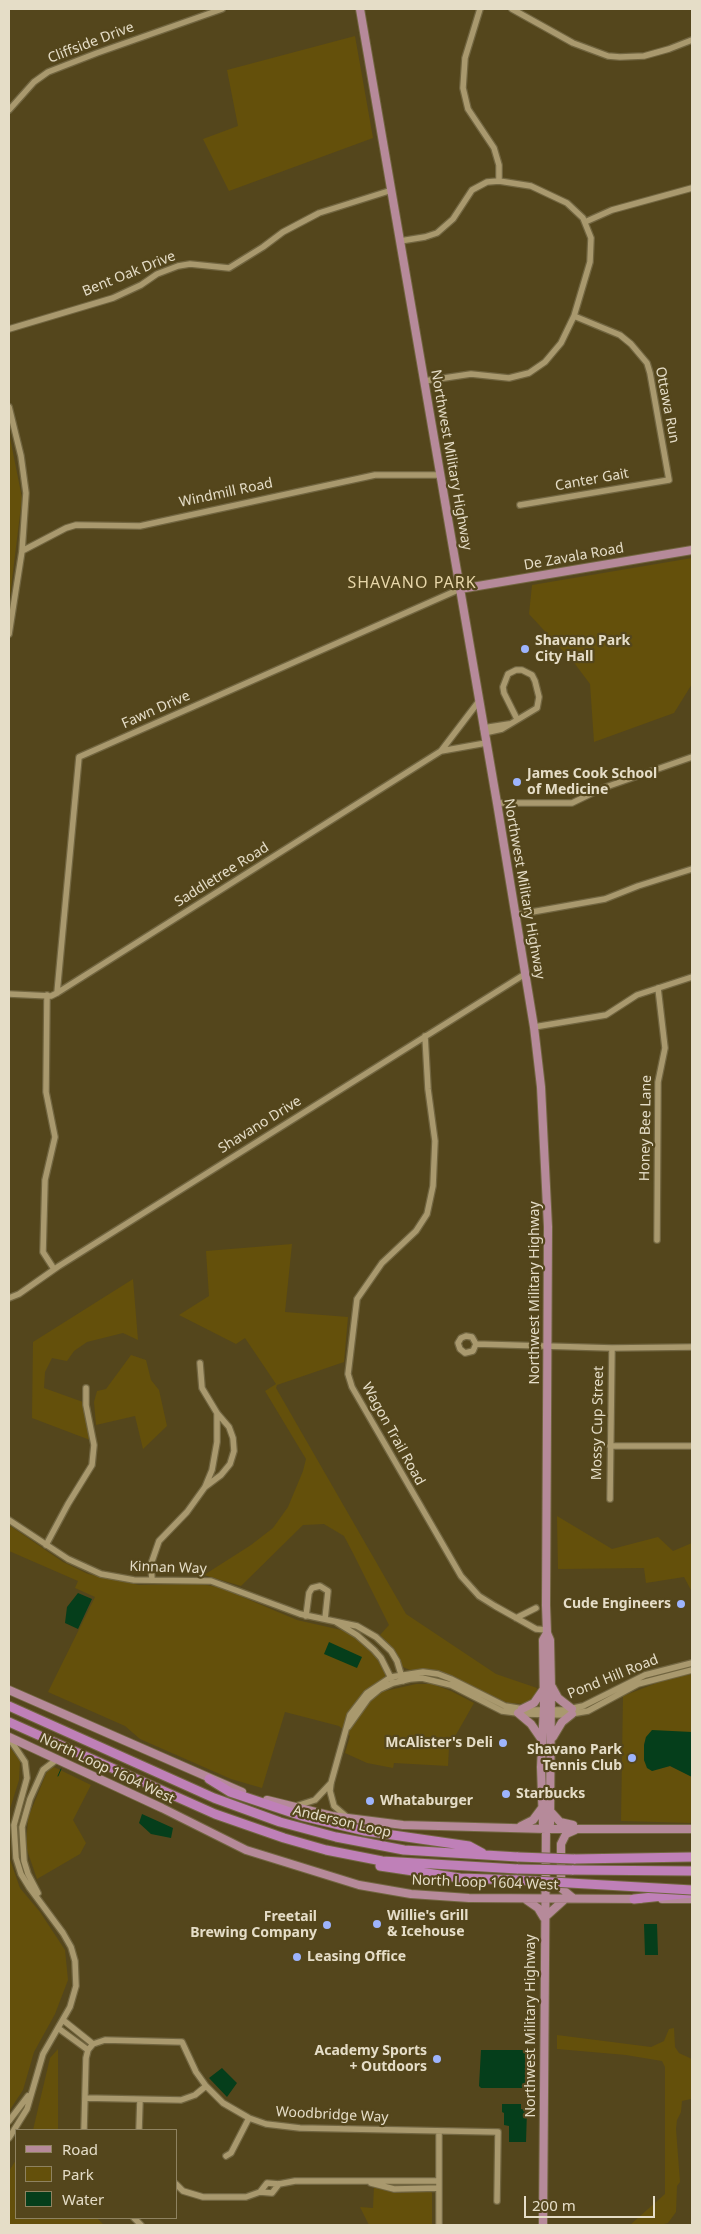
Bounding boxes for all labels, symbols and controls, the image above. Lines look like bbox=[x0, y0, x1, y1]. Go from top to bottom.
street label: Cliffside Drive bbox=[46, 19, 136, 67]
street label: Bent Oak Drive bbox=[80, 248, 178, 300]
street label: Ottawa Run bbox=[651, 365, 683, 445]
street label: Northwest Military Highway bbox=[427, 368, 475, 552]
street label: Canter Gait bbox=[554, 465, 630, 495]
street label: Windmill Road bbox=[178, 475, 274, 511]
street label: De Zavala Road bbox=[523, 540, 625, 574]
district label: SHAVANO PARK bbox=[346, 573, 478, 593]
place label: Shavano Park City Hall bbox=[535, 633, 630, 666]
marker: Shavano Park City Hall bbox=[519, 643, 531, 655]
street label: Fawn Drive bbox=[119, 687, 193, 733]
place label: James Cook School of Medicine bbox=[527, 766, 657, 799]
marker: James Cook School of Medicine bbox=[511, 776, 523, 788]
street label: Northwest Military Highway bbox=[500, 797, 548, 981]
street label: Saddletree Road bbox=[172, 839, 272, 911]
street label: Honey Bee Lane bbox=[637, 1075, 655, 1181]
street label: Shavano Drive bbox=[215, 1093, 305, 1157]
street label: Northwest Military Highway bbox=[527, 1201, 543, 1385]
street label: Mossy Cup Street bbox=[589, 1366, 607, 1480]
street label: Wagon Trail Road bbox=[358, 1380, 428, 1488]
street label: Kinnan Way bbox=[129, 1558, 207, 1578]
place label: Cude Engineers bbox=[563, 1596, 671, 1612]
marker: Cude Engineers bbox=[675, 1598, 687, 1610]
street label: Pond Hill Road bbox=[565, 1651, 661, 1703]
street label: North Loop 1604 West bbox=[37, 1730, 177, 1808]
place label: McAlister's Deli bbox=[385, 1735, 493, 1751]
marker: McAlister's Deli bbox=[497, 1737, 509, 1749]
place label: Shavano Park Tennis Club bbox=[527, 1742, 622, 1774]
marker: Shavano Park Tennis Club bbox=[626, 1752, 638, 1764]
place label: Starbucks bbox=[516, 1786, 585, 1802]
marker: Starbucks bbox=[500, 1788, 512, 1800]
place label: Whataburger bbox=[380, 1793, 473, 1809]
marker: Whataburger bbox=[364, 1795, 376, 1807]
street label: Anderson Loop bbox=[291, 1803, 393, 1841]
street label: North Loop 1604 West bbox=[411, 1872, 559, 1894]
place label: Willie's Grill & Icehouse bbox=[387, 1908, 468, 1940]
place label: Freetail Brewing Company bbox=[190, 1909, 317, 1941]
marker: Willie's Grill & Icehouse bbox=[371, 1918, 383, 1930]
marker: Freetail Brewing Company bbox=[321, 1919, 333, 1931]
street label: Northwest Military Highway bbox=[523, 1934, 539, 2118]
place label: Leasing Office bbox=[307, 1949, 406, 1965]
marker: Leasing Office bbox=[291, 1951, 303, 1963]
place label: Academy Sports + Outdoors bbox=[315, 2043, 427, 2076]
marker: Academy Sports + Outdoors bbox=[431, 2053, 443, 2065]
street label: Woodbridge Way bbox=[275, 2104, 389, 2126]
legend bbox=[15, 2129, 178, 2219]
text: Road bbox=[62, 2139, 98, 2159]
text: Park bbox=[62, 2164, 94, 2184]
scale bar bbox=[526, 2186, 657, 2218]
text: Water bbox=[62, 2189, 104, 2209]
text: 200 m bbox=[532, 2195, 576, 2215]

